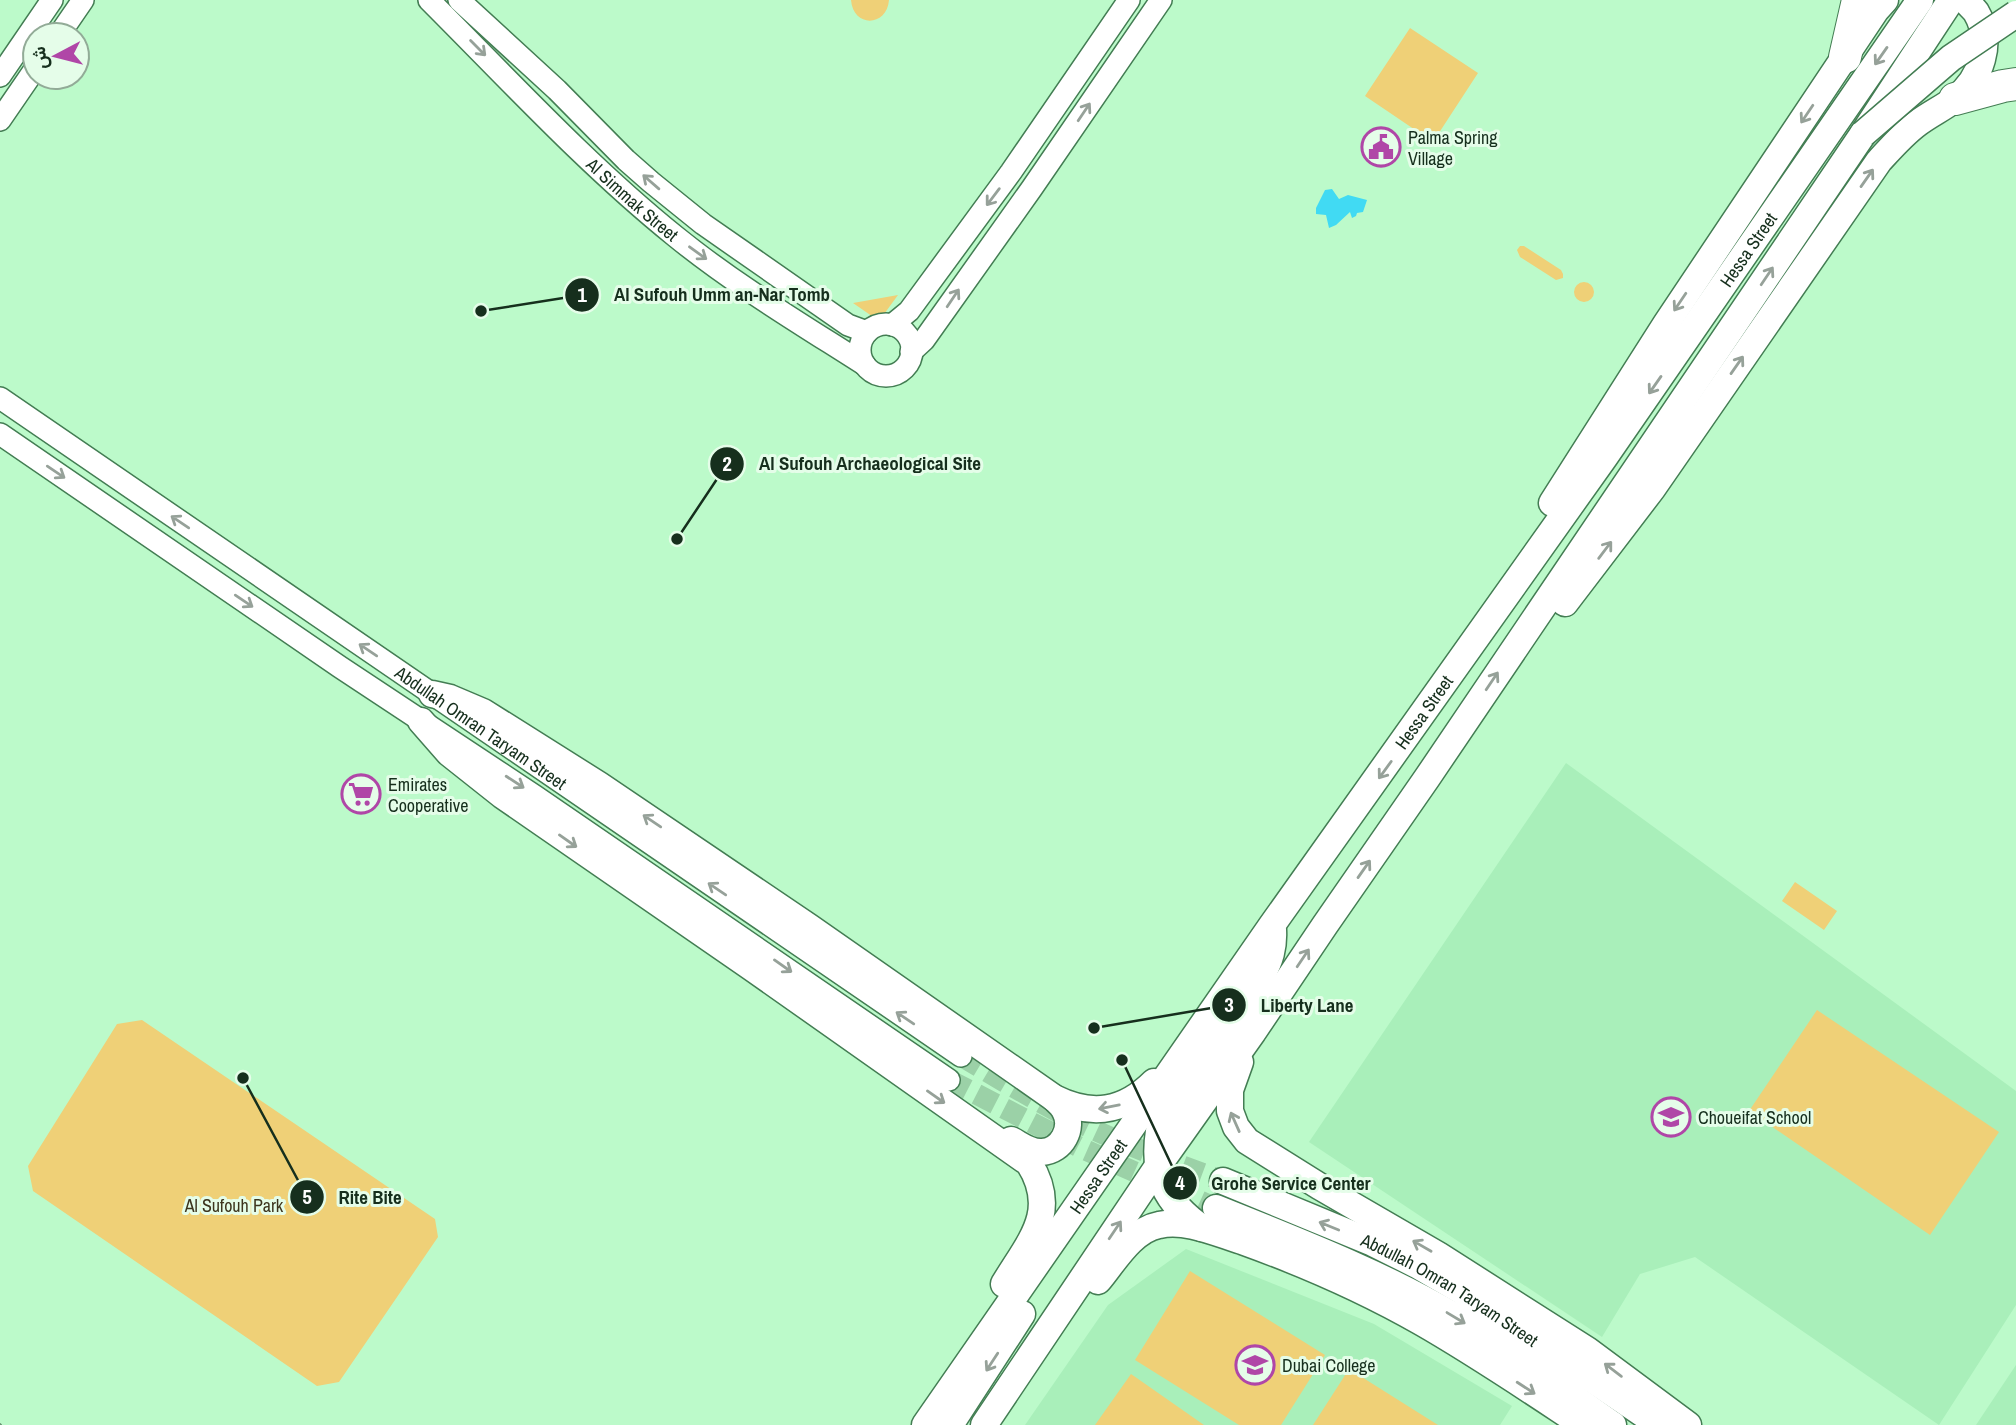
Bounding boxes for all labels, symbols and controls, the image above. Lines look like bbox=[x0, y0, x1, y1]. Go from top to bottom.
north arrow bbox=[21, 21, 91, 91]
one-way arrow bbox=[469, 40, 486, 57]
text: ش bbox=[25, 45, 53, 71]
one-way arrow bbox=[1874, 46, 1888, 65]
one-way arrow bbox=[1077, 103, 1091, 123]
one-way arrow bbox=[1800, 103, 1814, 123]
place label: Palma Spring Village bbox=[1408, 125, 1498, 171]
public building icon: Palma Spring Village bbox=[1360, 126, 1402, 168]
street label: Al Simmak Street bbox=[581, 151, 684, 247]
one-way arrow bbox=[1860, 169, 1874, 188]
one-way arrow bbox=[642, 174, 660, 190]
one-way arrow bbox=[985, 187, 1000, 206]
street label: Hessa Street bbox=[1713, 207, 1782, 292]
one-way arrow bbox=[688, 246, 707, 260]
one-way arrow bbox=[1760, 267, 1774, 286]
callout: Al Sufouh Umm an-Nar Tomb bbox=[565, 275, 844, 315]
text: 1 bbox=[577, 280, 587, 309]
text: Al Sufouh Umm an-Nar Tomb bbox=[614, 281, 830, 307]
one-way arrow bbox=[946, 289, 960, 308]
one-way arrow bbox=[1673, 292, 1687, 312]
one-way arrow bbox=[1730, 356, 1744, 375]
one-way arrow bbox=[1648, 375, 1662, 394]
callout: Al Sufouh Archaeological Site bbox=[710, 444, 995, 484]
text: 2 bbox=[722, 449, 732, 478]
text: Al Sufouh Archaeological Site bbox=[759, 450, 981, 476]
one-way arrow bbox=[46, 466, 66, 480]
one-way arrow bbox=[171, 515, 190, 529]
one-way arrow bbox=[1598, 542, 1613, 560]
one-way arrow bbox=[234, 594, 253, 608]
one-way arrow bbox=[359, 643, 378, 657]
street label: Abdullah Omran Taryam Street bbox=[389, 659, 572, 795]
street label: Hessa Street bbox=[1389, 670, 1458, 754]
one-way arrow bbox=[1485, 672, 1499, 691]
one-way arrow bbox=[1378, 760, 1392, 779]
place label: Emirates Cooperative bbox=[388, 772, 468, 818]
supermarket icon: Emirates Cooperative bbox=[340, 773, 382, 815]
one-way arrow bbox=[504, 775, 524, 789]
one-way arrow bbox=[643, 814, 662, 828]
one-way arrow bbox=[558, 834, 577, 848]
one-way arrow bbox=[1357, 860, 1371, 879]
one-way arrow bbox=[708, 882, 727, 896]
one-way arrow bbox=[1295, 949, 1310, 968]
one-way arrow bbox=[773, 959, 792, 973]
callout: Liberty Lane bbox=[1212, 985, 1367, 1025]
text: 3 bbox=[1224, 990, 1234, 1019]
text: Liberty Lane bbox=[1261, 992, 1354, 1018]
one-way arrow bbox=[896, 1011, 915, 1025]
one-way arrow bbox=[926, 1090, 945, 1104]
school or university icon: Choueifat School bbox=[1650, 1096, 1692, 1138]
one-way arrow bbox=[1098, 1101, 1121, 1114]
place label: Choueifat School bbox=[1698, 1105, 1811, 1130]
one-way arrow bbox=[1228, 1112, 1241, 1133]
street label: Hessa Street bbox=[1063, 1134, 1132, 1218]
callout: Grohe Service Center bbox=[1162, 1163, 1385, 1203]
text: 4 bbox=[1175, 1168, 1185, 1197]
text: Grohe Service Center bbox=[1211, 1170, 1371, 1196]
callout: Rite Bite bbox=[290, 1177, 416, 1217]
text: 5 bbox=[302, 1182, 312, 1211]
text: Rite Bite bbox=[338, 1184, 402, 1210]
park label: Al Sufouh Park bbox=[184, 1193, 284, 1218]
one-way arrow bbox=[1319, 1219, 1341, 1232]
one-way arrow bbox=[1108, 1221, 1122, 1240]
street label: Abdullah Omran Taryam Street bbox=[1356, 1227, 1543, 1352]
one-way arrow bbox=[1413, 1239, 1433, 1253]
one-way arrow bbox=[1446, 1311, 1466, 1325]
school or university icon: Dubai College bbox=[1234, 1344, 1276, 1386]
one-way arrow bbox=[985, 1351, 999, 1371]
place label: Dubai College bbox=[1282, 1353, 1376, 1378]
one-way arrow bbox=[1604, 1362, 1623, 1377]
one-way arrow bbox=[1516, 1380, 1535, 1395]

